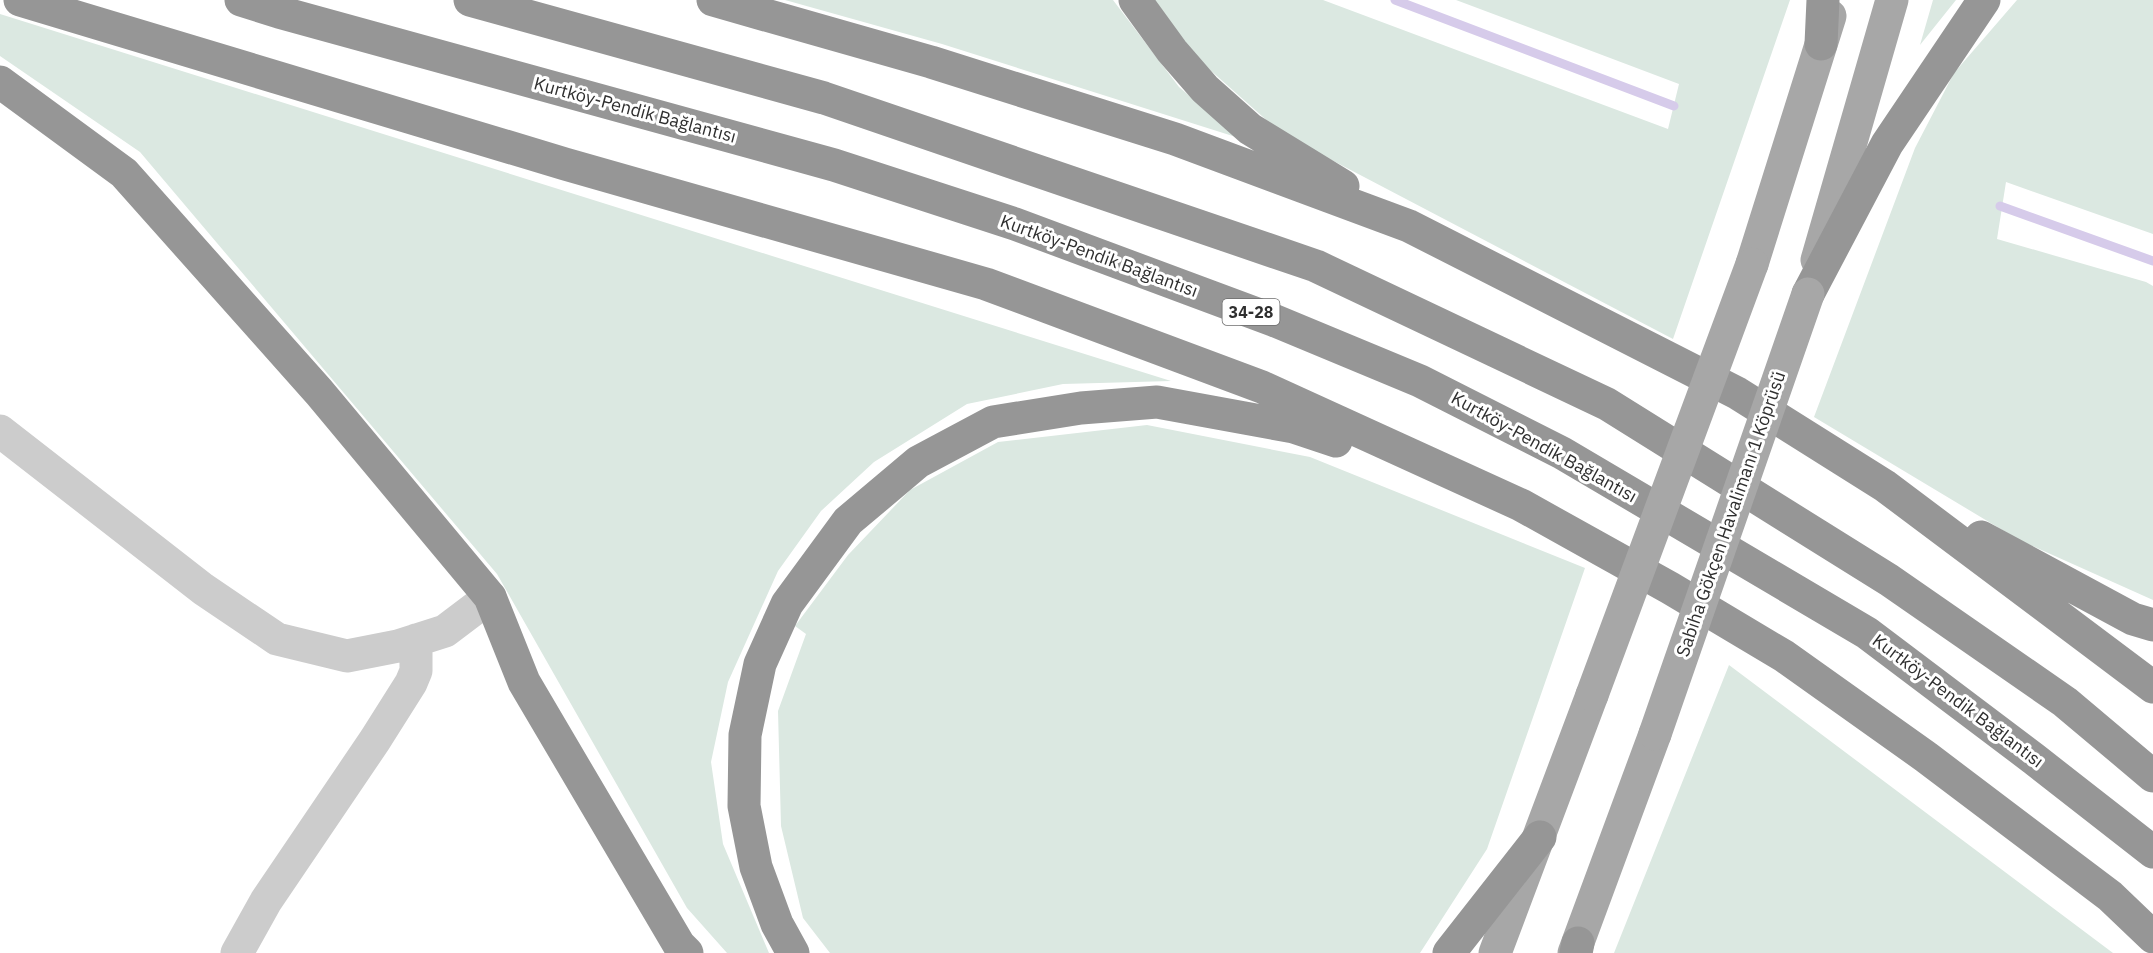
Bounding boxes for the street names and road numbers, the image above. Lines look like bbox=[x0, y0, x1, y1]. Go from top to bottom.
street label: Kurtköy-Pendik Bağlantısı bbox=[531, 71, 739, 148]
street label: Kurtköy-Pendik Bağlantısı bbox=[997, 209, 1201, 302]
road number: 34-28 bbox=[1222, 299, 1280, 325]
street label: Sabiha Gökçen Havalimanı 1 Köprüsü bbox=[1671, 368, 1790, 660]
street label: Kurtköy-Pendik Bağlantısı bbox=[1447, 386, 1641, 507]
street label: Kurtköy-Pendik Bağlantısı bbox=[1868, 629, 2049, 773]

